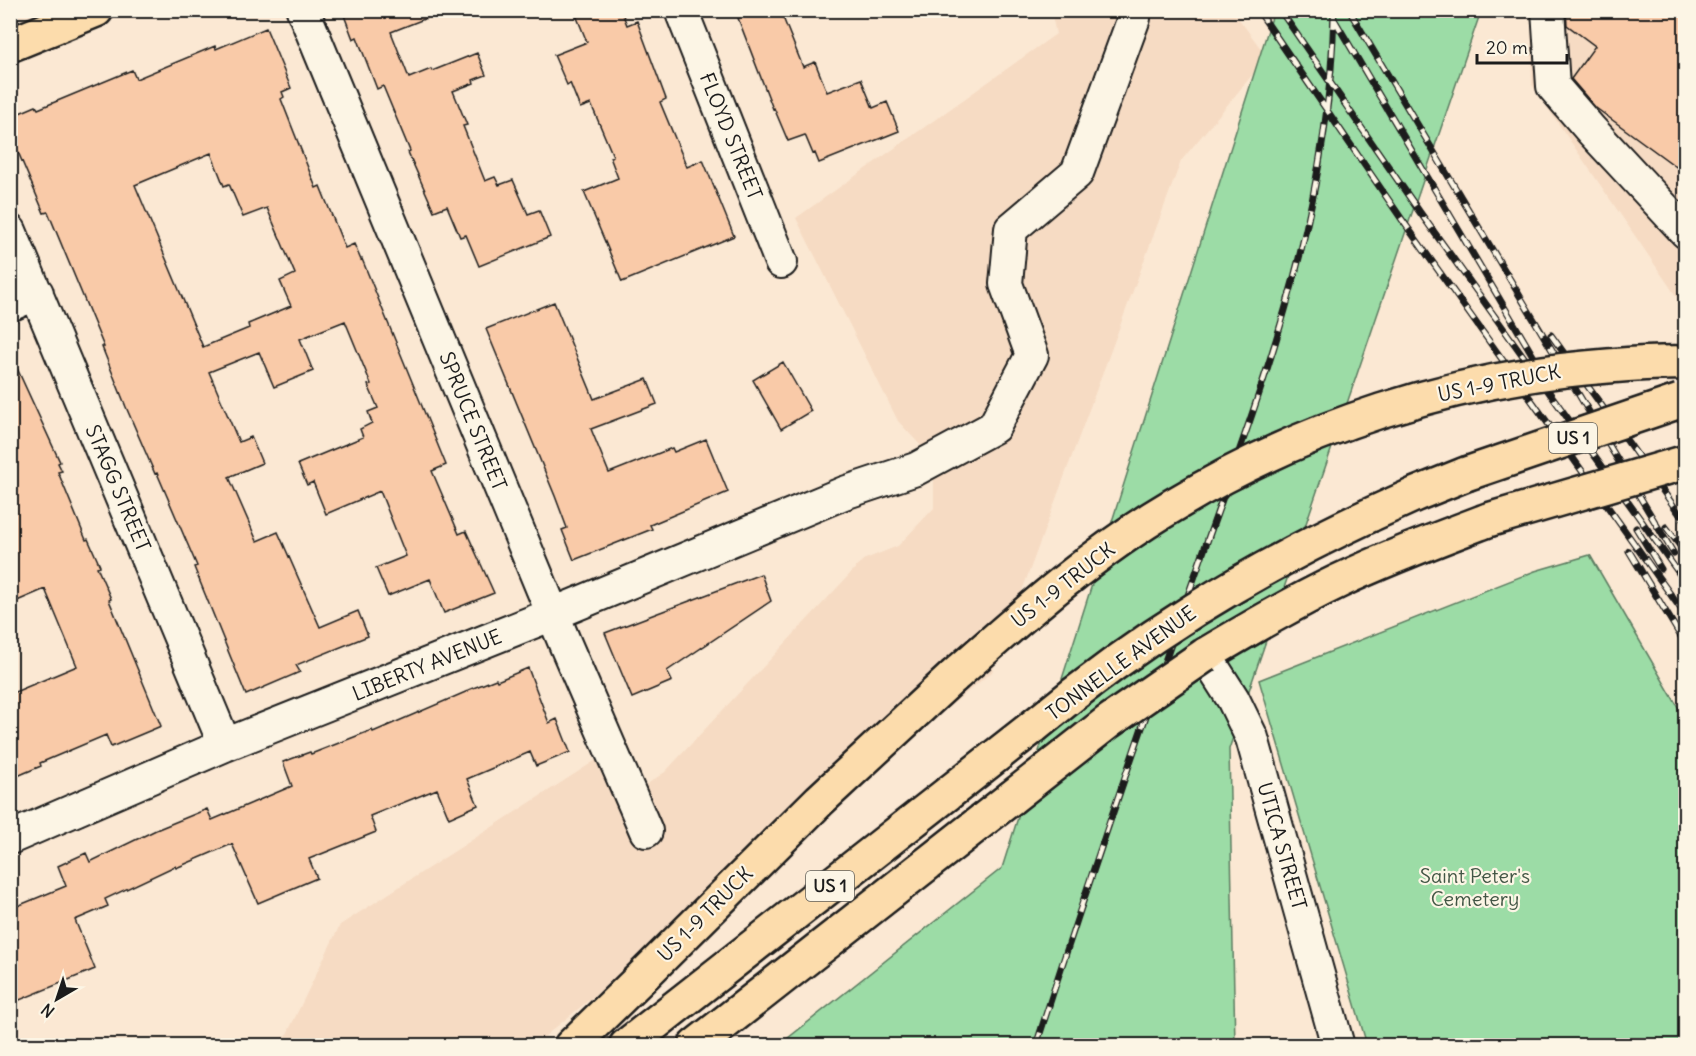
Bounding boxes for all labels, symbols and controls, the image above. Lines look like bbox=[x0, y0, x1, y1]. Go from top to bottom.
scale bar bbox=[1477, 27, 1567, 65]
text: 20 m bbox=[1486, 36, 1528, 59]
street label: FLOYD STREET bbox=[695, 69, 768, 203]
street label: SPRUCE STREET bbox=[434, 348, 513, 494]
street label: US 1-9 TRUCK bbox=[1435, 358, 1563, 407]
street label: STAGG STREET bbox=[81, 421, 156, 555]
road number: US 1 bbox=[1549, 423, 1597, 453]
street label: US 1-9 TRUCK bbox=[1006, 536, 1120, 633]
street label: TONNELLE AVENUE bbox=[1041, 600, 1200, 725]
street label: LIBERTY AVENUE bbox=[349, 623, 505, 706]
street label: UTICA STREET bbox=[1252, 779, 1313, 912]
street label: US 1-9 TRUCK bbox=[652, 860, 758, 966]
park label: Saint Peter's Cemetery bbox=[1420, 863, 1530, 911]
road number: US 1 bbox=[806, 871, 854, 901]
north arrow bbox=[27, 969, 87, 1029]
text: N bbox=[37, 999, 58, 1022]

